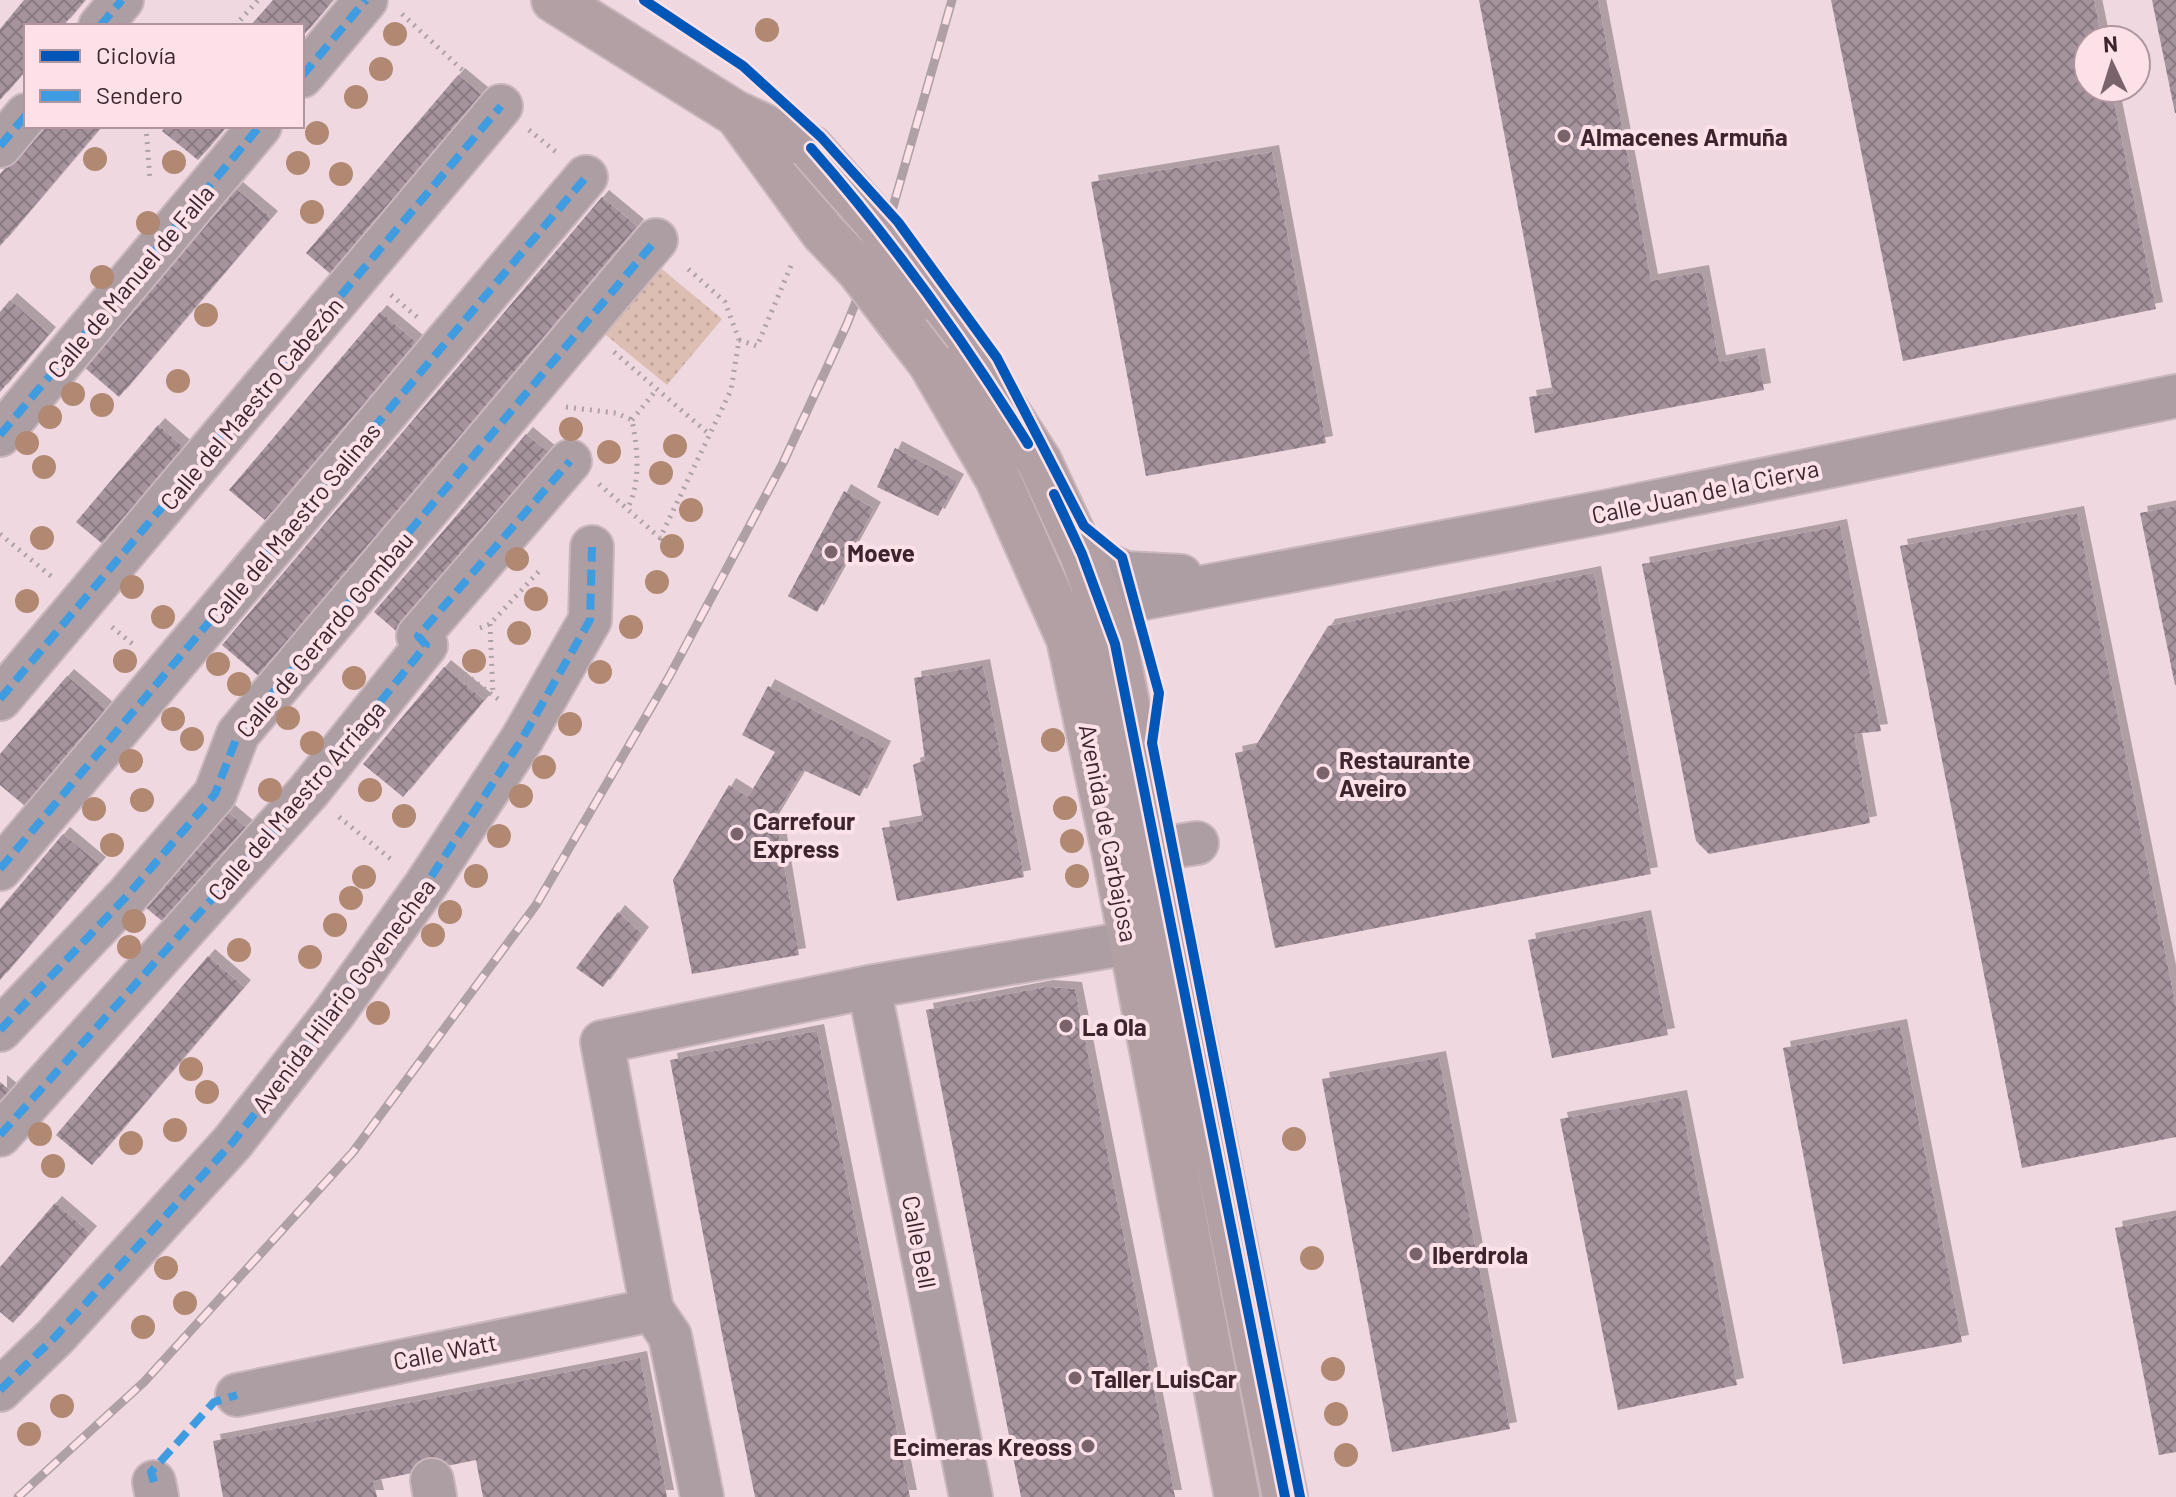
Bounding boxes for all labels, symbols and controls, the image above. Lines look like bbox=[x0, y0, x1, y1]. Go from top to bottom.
legend bbox=[24, 24, 304, 128]
north arrow bbox=[2072, 24, 2152, 104]
text: N bbox=[2102, 30, 2119, 57]
text: Ciclovía bbox=[96, 40, 176, 69]
text: Sendero bbox=[96, 80, 183, 109]
place label: Almacenes Armuña bbox=[1580, 122, 1788, 151]
marker: Almacenes Armuña bbox=[1555, 127, 1573, 145]
street label: Calle de Manuel de Falla bbox=[41, 178, 219, 384]
street label: Calle del Maestro Cabezón bbox=[153, 291, 349, 515]
street label: Calle del Maestro Salinas bbox=[200, 416, 386, 630]
street label: Calle Juan de la Cierva bbox=[1589, 453, 1821, 529]
street label: Calle de Gerardo Gombau bbox=[229, 525, 419, 743]
place label: Moeve bbox=[847, 538, 915, 567]
marker: Moeve bbox=[822, 543, 840, 561]
street label: Calle del Maestro Arriaga bbox=[201, 694, 391, 906]
street label: Avenida de Carbajosa bbox=[1074, 722, 1144, 944]
place label: Restaurante Aveiro bbox=[1339, 745, 1470, 802]
marker: Restaurante Aveiro bbox=[1314, 764, 1332, 782]
place label: Carrefour Express bbox=[753, 806, 855, 863]
marker: Carrefour Express bbox=[728, 825, 746, 843]
street label: Avenida Hilario Goyenechea bbox=[245, 872, 441, 1118]
place label: La Ola bbox=[1082, 1012, 1147, 1041]
marker: La Ola bbox=[1057, 1017, 1075, 1035]
street label: Calle Bell bbox=[897, 1193, 943, 1291]
place label: Iberdrola bbox=[1432, 1240, 1528, 1269]
marker: Iberdrola bbox=[1407, 1245, 1425, 1263]
street label: Calle Watt bbox=[391, 1327, 499, 1375]
place label: Taller LuisCar bbox=[1091, 1364, 1237, 1393]
marker: Taller LuisCar bbox=[1066, 1369, 1084, 1387]
place label: Ecimeras Kreoss bbox=[893, 1432, 1072, 1461]
marker: Ecimeras Kreoss bbox=[1079, 1437, 1097, 1455]

